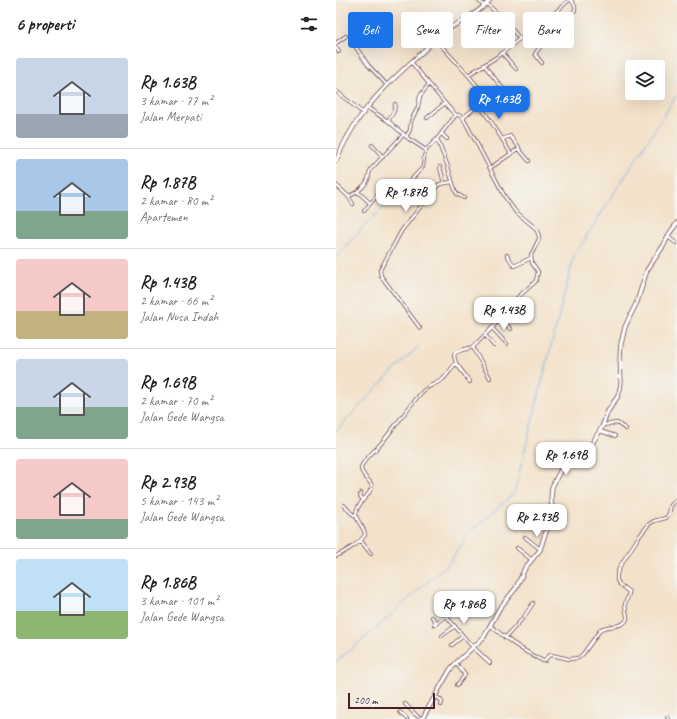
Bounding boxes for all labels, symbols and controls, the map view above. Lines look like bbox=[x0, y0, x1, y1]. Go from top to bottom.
chip: Beli bbox=[348, 12, 393, 48]
chip: Sewa bbox=[401, 12, 453, 48]
chip: Filter bbox=[461, 12, 515, 48]
chip: Baru bbox=[523, 12, 574, 48]
icon: filters bbox=[298, 13, 320, 35]
text: 6 properti bbox=[16, 14, 74, 35]
map controls bbox=[625, 60, 665, 100]
button: layers bbox=[625, 60, 665, 100]
text: Rp 1.63B bbox=[140, 72, 196, 93]
icon: home bbox=[48, 74, 96, 122]
pin: Rp 1.63B bbox=[458, 86, 540, 120]
text: Rp 1.63B bbox=[478, 91, 520, 107]
text: 3 kamar · 77 m² bbox=[140, 93, 212, 109]
text: Jalan Merpati bbox=[140, 109, 202, 125]
text: Rp 1.87B bbox=[140, 172, 195, 193]
icon: home bbox=[48, 175, 96, 223]
pin: Rp 1.87B bbox=[365, 179, 447, 213]
text: Rp 1.87B bbox=[385, 184, 427, 200]
text: 2 kamar · 80 m² bbox=[140, 193, 212, 209]
text: Apartemen bbox=[140, 209, 188, 225]
text: Rp 1.43B bbox=[140, 272, 195, 293]
icon: home bbox=[48, 275, 96, 323]
text: 2 kamar · 66 m² bbox=[140, 293, 212, 309]
pin: Rp 1.43B bbox=[463, 297, 545, 331]
text: Rp 1.43B bbox=[483, 302, 525, 318]
text: Jalan Nusa Indah bbox=[140, 309, 219, 325]
text: Rp 1.69B bbox=[140, 372, 196, 393]
icon: home bbox=[48, 375, 96, 423]
text: 2 kamar · 70 m² bbox=[140, 393, 212, 409]
text: Jalan Gede Wangsa bbox=[140, 409, 224, 425]
pin: Rp 1.69B bbox=[525, 442, 607, 476]
text: Rp 1.69B bbox=[545, 447, 587, 463]
text: Rp 2.93B bbox=[140, 472, 195, 493]
icon: home bbox=[48, 475, 96, 523]
text: 5 kamar · 143 m² bbox=[140, 493, 218, 509]
pin: Rp 2.93B bbox=[496, 504, 578, 538]
text: Jalan Gede Wangsa bbox=[140, 509, 224, 525]
text: Rp 2.93B bbox=[516, 509, 558, 525]
text: Rp 1.86B bbox=[140, 572, 196, 593]
icon: home bbox=[48, 575, 96, 623]
pin: Rp 1.86B bbox=[423, 591, 505, 625]
text: 3 kamar · 101 m² bbox=[140, 593, 218, 609]
text: Rp 1.86B bbox=[443, 596, 485, 612]
text: Jalan Gede Wangsa bbox=[140, 609, 224, 625]
scale bar bbox=[348, 691, 435, 710]
text: 200 m bbox=[354, 693, 378, 707]

